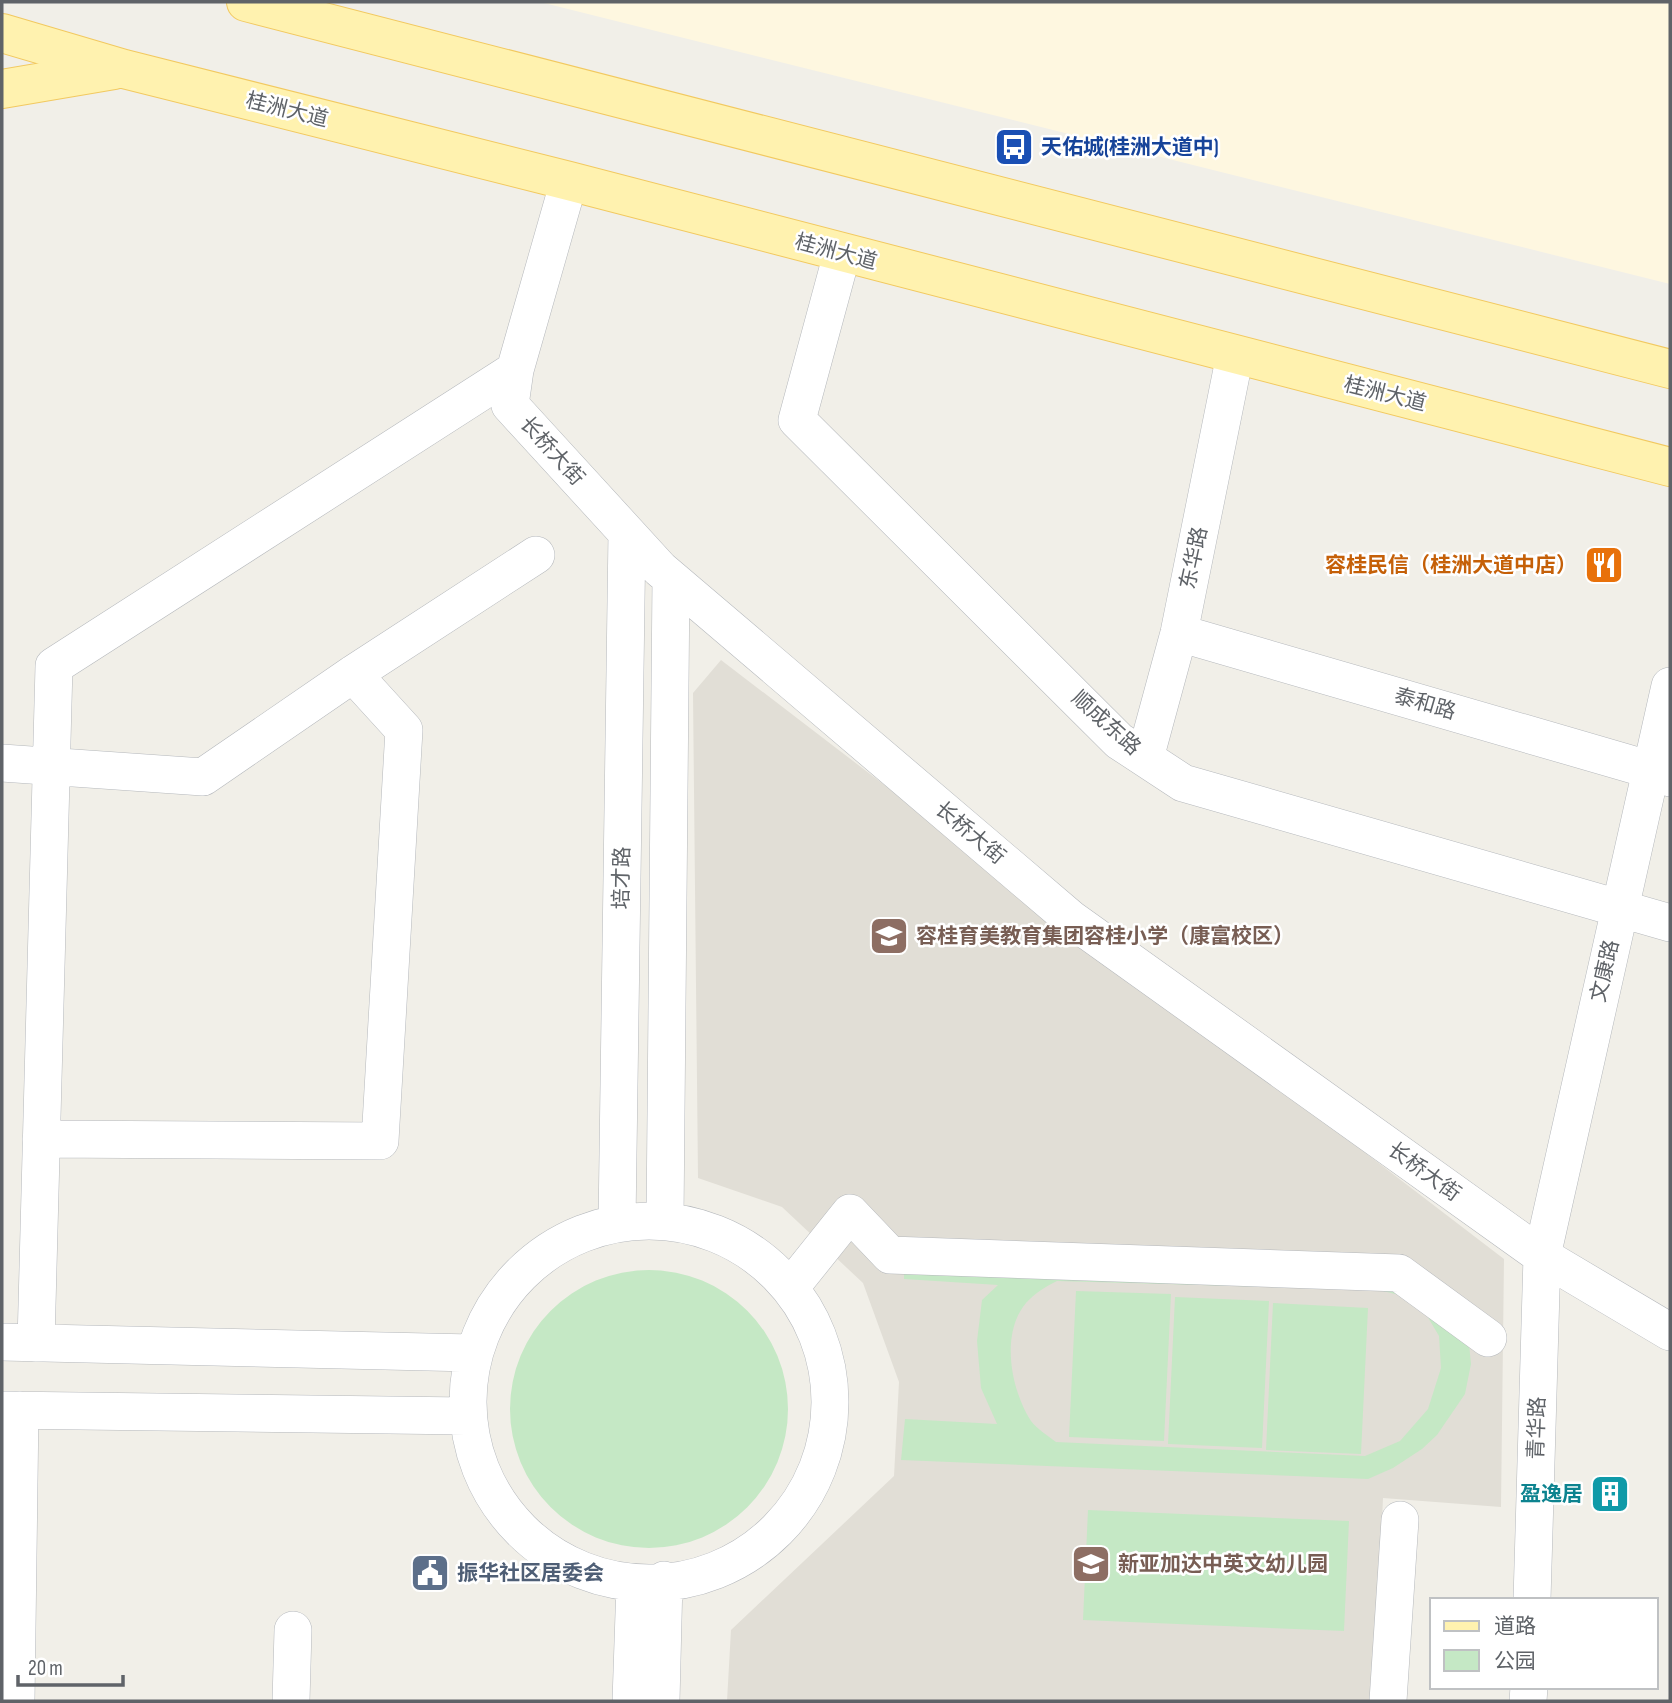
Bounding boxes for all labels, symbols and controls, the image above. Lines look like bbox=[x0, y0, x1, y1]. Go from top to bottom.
street label: 桂洲大道 bbox=[243, 88, 331, 132]
bus stop icon: 天佑城(桂洲大道中) bbox=[993, 126, 1035, 168]
place label: 天佑城(桂洲大道中) bbox=[1041, 135, 1219, 160]
street label: 桂洲大道 bbox=[792, 229, 880, 275]
street label: 桂洲大道 bbox=[1341, 372, 1429, 416]
street label: 长桥大街 bbox=[515, 411, 589, 491]
street label: 东华路 bbox=[1175, 525, 1213, 591]
restaurant icon: 容桂民信（桂洲大道中店） bbox=[1583, 544, 1625, 586]
place label: 容桂民信（桂洲大道中店） bbox=[1325, 553, 1577, 578]
street label: 泰和路 bbox=[1391, 683, 1459, 725]
street label: 顺成东路 bbox=[1066, 686, 1146, 760]
street label: 长桥大街 bbox=[930, 796, 1010, 870]
street label: 培才路 bbox=[609, 846, 635, 910]
school or university icon: 容桂育美教育集团容桂小学（康富校区） bbox=[868, 915, 910, 957]
place label: 容桂育美教育集团容桂小学（康富校区） bbox=[916, 924, 1294, 949]
street label: 文康路 bbox=[1586, 937, 1624, 1005]
street label: 长桥大街 bbox=[1383, 1137, 1465, 1207]
street label: 青华路 bbox=[1523, 1396, 1551, 1460]
building icon: 盈逸居 bbox=[1589, 1473, 1631, 1515]
place label: 盈逸居 bbox=[1520, 1482, 1583, 1507]
school or university icon: 新亚加达中英文幼儿园 bbox=[1070, 1543, 1112, 1585]
public building icon: 振华社区居委会 bbox=[409, 1552, 451, 1594]
place label: 新亚加达中英文幼儿园 bbox=[1118, 1552, 1328, 1577]
place label: 振华社区居委会 bbox=[457, 1561, 604, 1586]
legend bbox=[1430, 1598, 1658, 1689]
text: 道路 bbox=[1494, 1614, 1536, 1639]
scale bar bbox=[18, 1644, 122, 1688]
text: 公园 bbox=[1494, 1649, 1536, 1674]
text: 20 m bbox=[28, 1656, 63, 1681]

